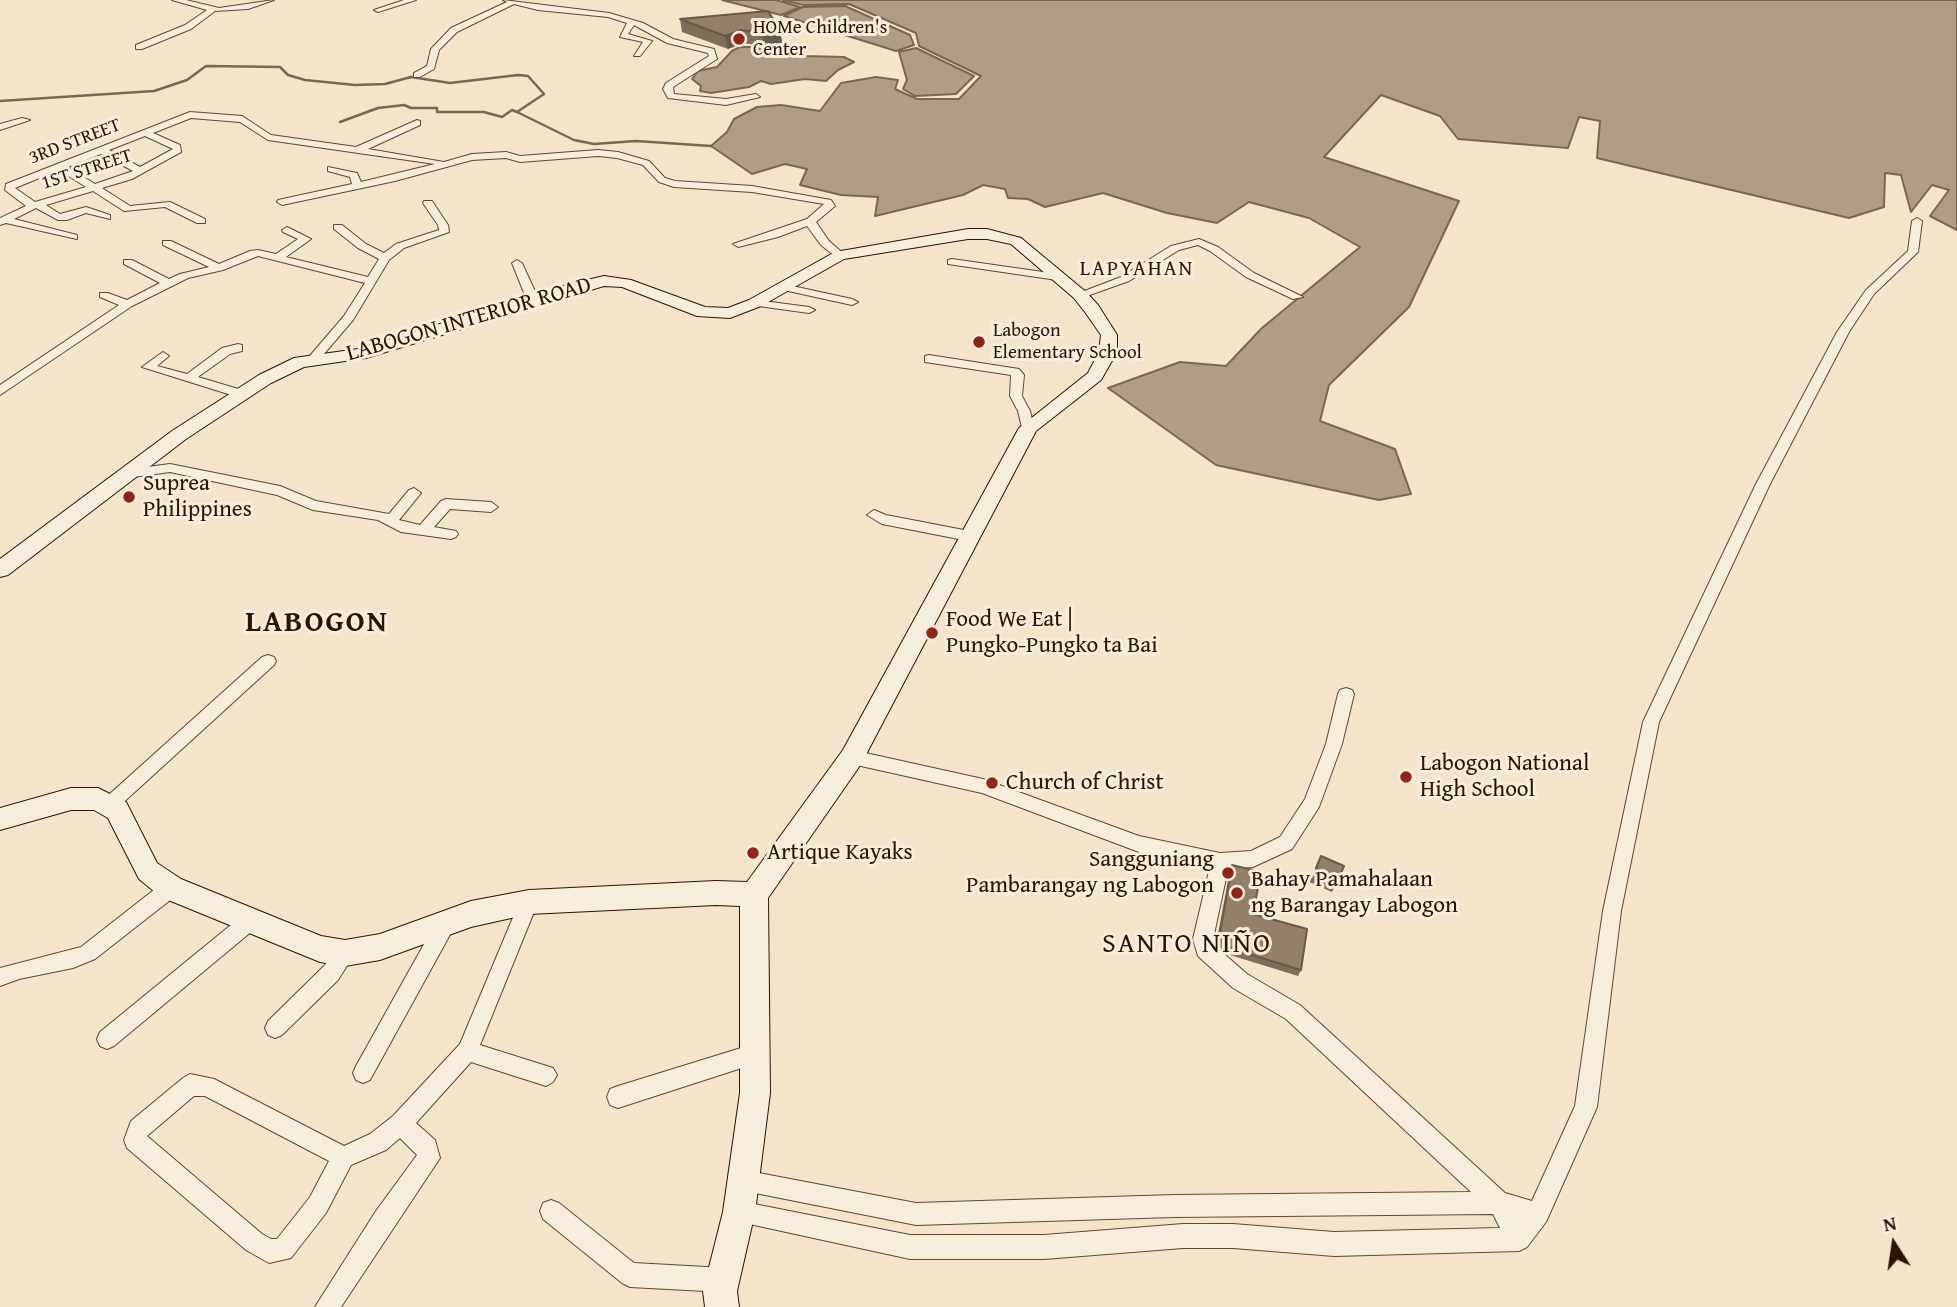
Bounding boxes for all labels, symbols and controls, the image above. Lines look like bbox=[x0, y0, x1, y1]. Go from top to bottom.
place label: HOMe Children's Center bbox=[753, 17, 887, 61]
marker: HOMe Children's Center bbox=[731, 31, 747, 47]
street label: 3RD STREET bbox=[26, 114, 124, 170]
street label: 1ST STREET bbox=[39, 145, 135, 195]
district label: LAPYAHAN bbox=[1081, 257, 1193, 283]
street label: LABOGON INTERIOR ROAD bbox=[343, 272, 595, 368]
place label: Labogon Elementary School bbox=[993, 320, 1142, 364]
marker: Labogon Elementary School bbox=[971, 334, 987, 350]
place label: Suprea Philippines bbox=[143, 470, 252, 524]
marker: Suprea Philippines bbox=[121, 489, 137, 505]
district label: LABOGON bbox=[246, 605, 388, 641]
place label: Food We Eat | Pungko-Pungko ta Bai bbox=[946, 606, 1158, 660]
marker: Food We Eat | Pungko-Pungko ta Bai bbox=[924, 625, 940, 641]
place label: Labogon National High School bbox=[1420, 750, 1589, 804]
place label: Church of Christ bbox=[1006, 769, 1164, 797]
marker: Labogon National High School bbox=[1398, 769, 1414, 785]
marker: Church of Christ bbox=[984, 775, 1000, 791]
place label: Artique Kayaks bbox=[767, 839, 913, 867]
marker: Artique Kayaks bbox=[745, 845, 761, 861]
place label: Sangguniang Pambarangay ng Labogon bbox=[966, 846, 1214, 900]
marker: Sangguniang Pambarangay ng Labogon bbox=[1220, 865, 1236, 881]
place label: Bahay Pamahalaan ng Barangay Labogon bbox=[1251, 866, 1458, 920]
marker: Bahay Pamahalaan ng Barangay Labogon bbox=[1229, 885, 1245, 901]
district label: SANTO NIÑO bbox=[1103, 928, 1271, 962]
text: N bbox=[1881, 1208, 1899, 1238]
north arrow bbox=[1859, 1209, 1929, 1279]

